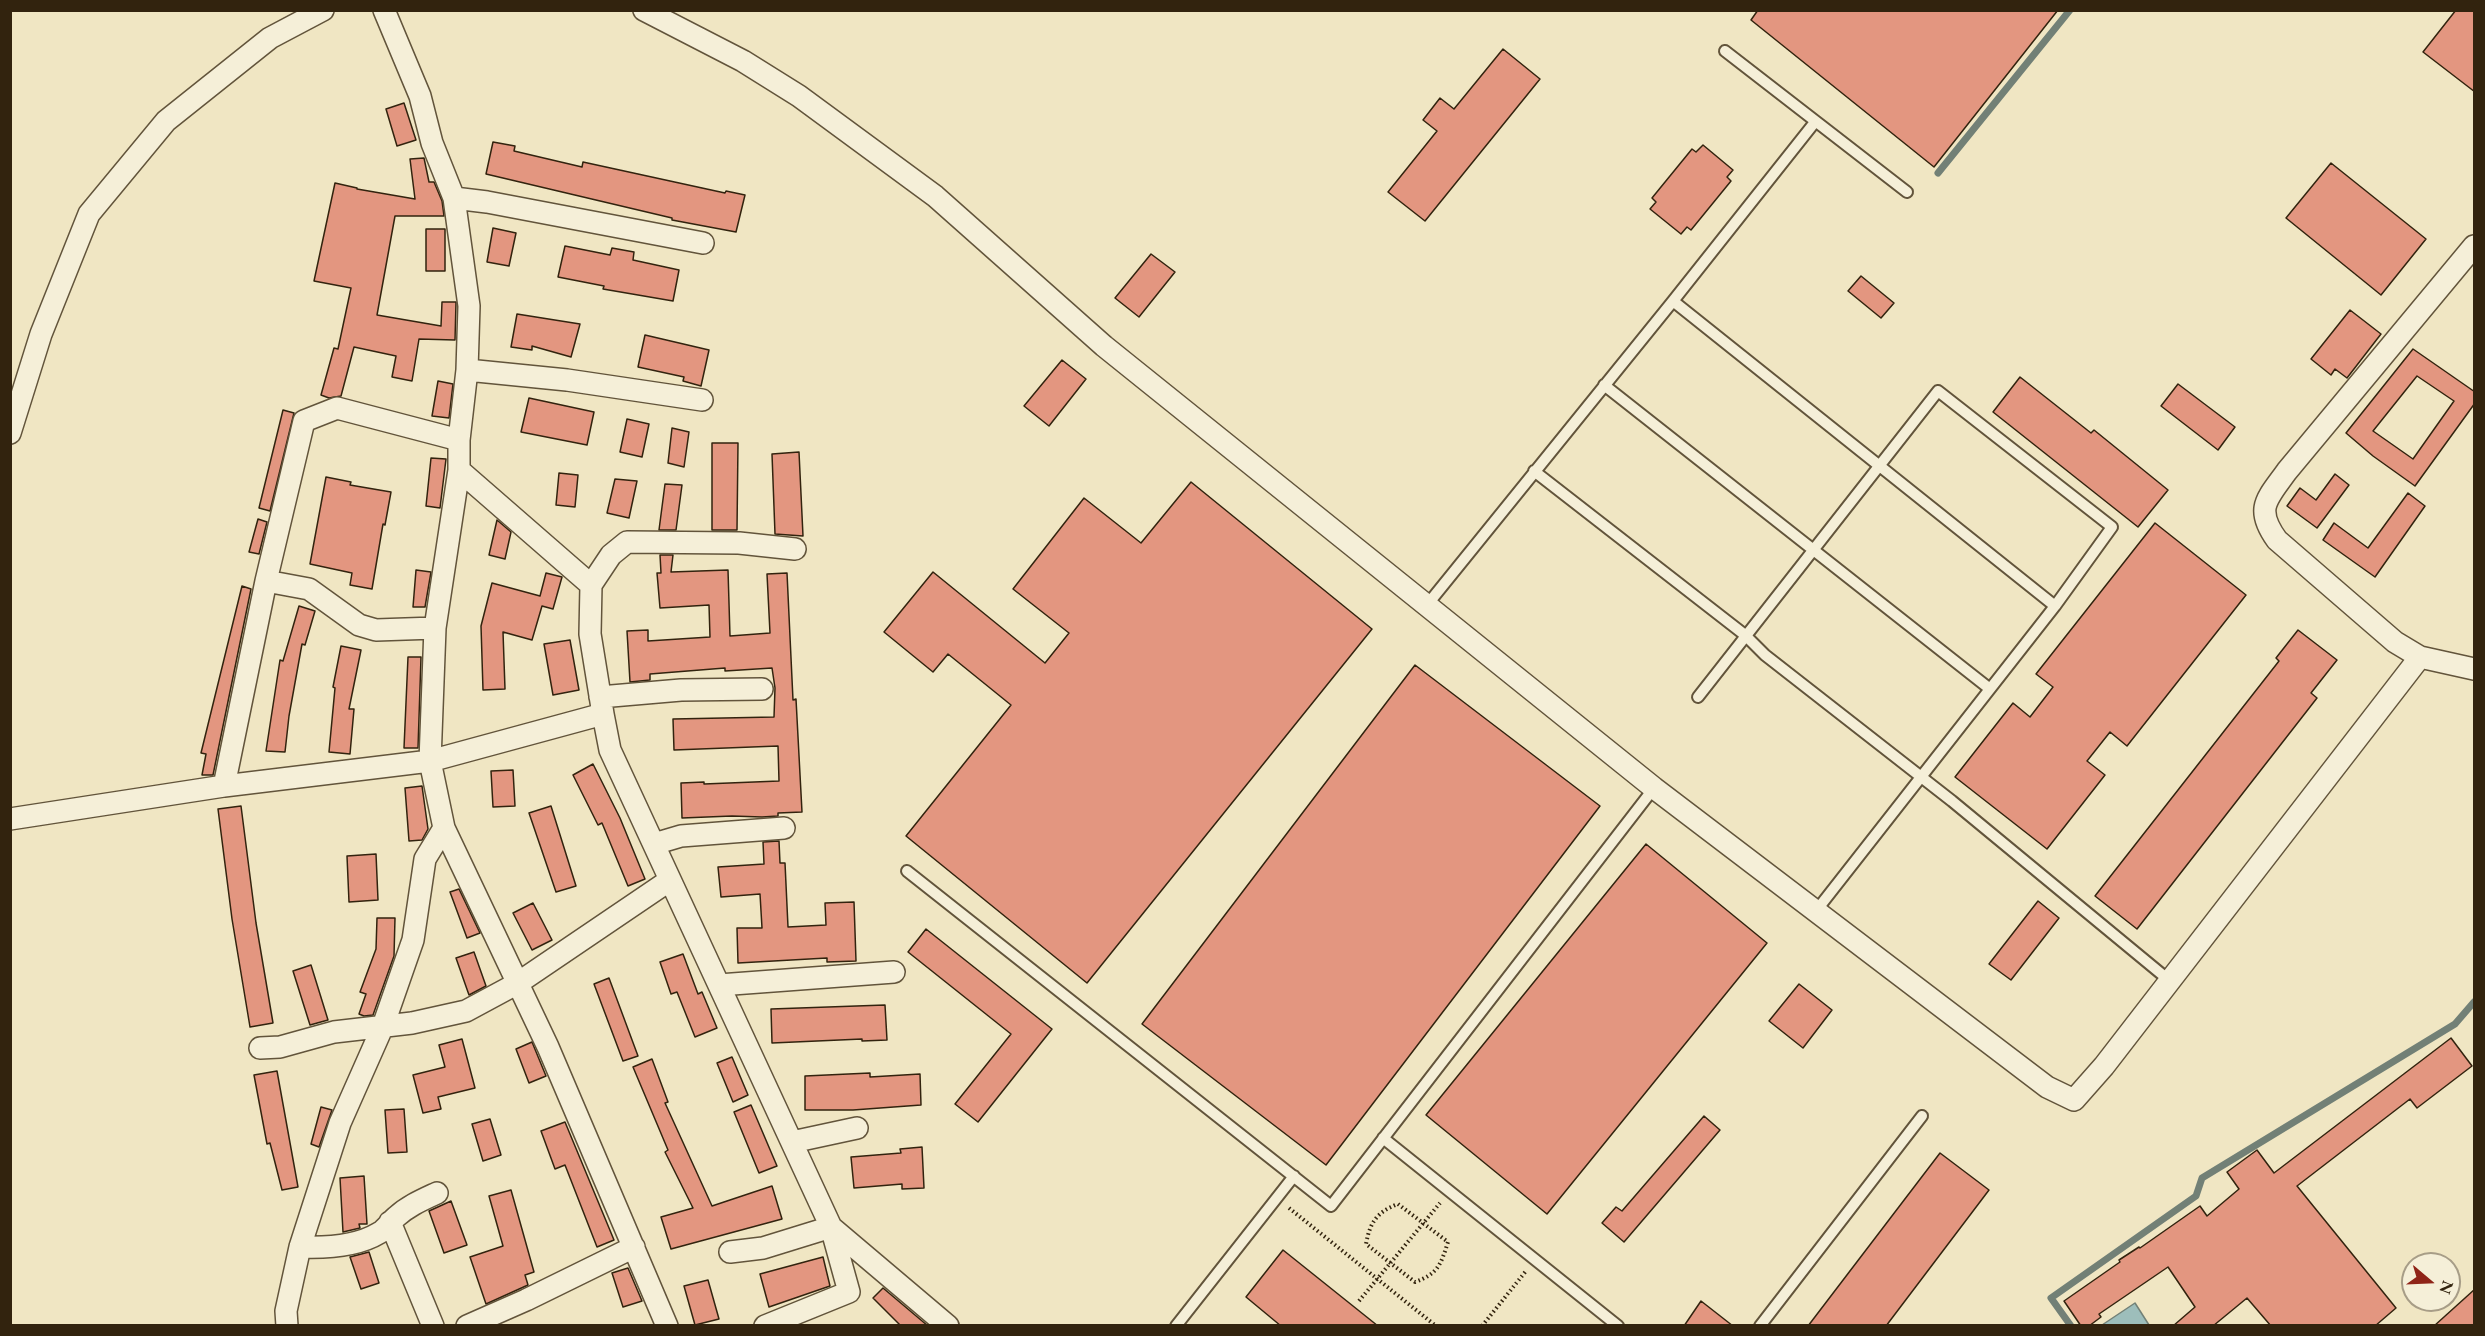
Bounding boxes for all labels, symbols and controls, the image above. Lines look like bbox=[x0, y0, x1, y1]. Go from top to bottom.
north arrow bbox=[2401, 1252, 2461, 1312]
text: N bbox=[2435, 1278, 2459, 1297]

